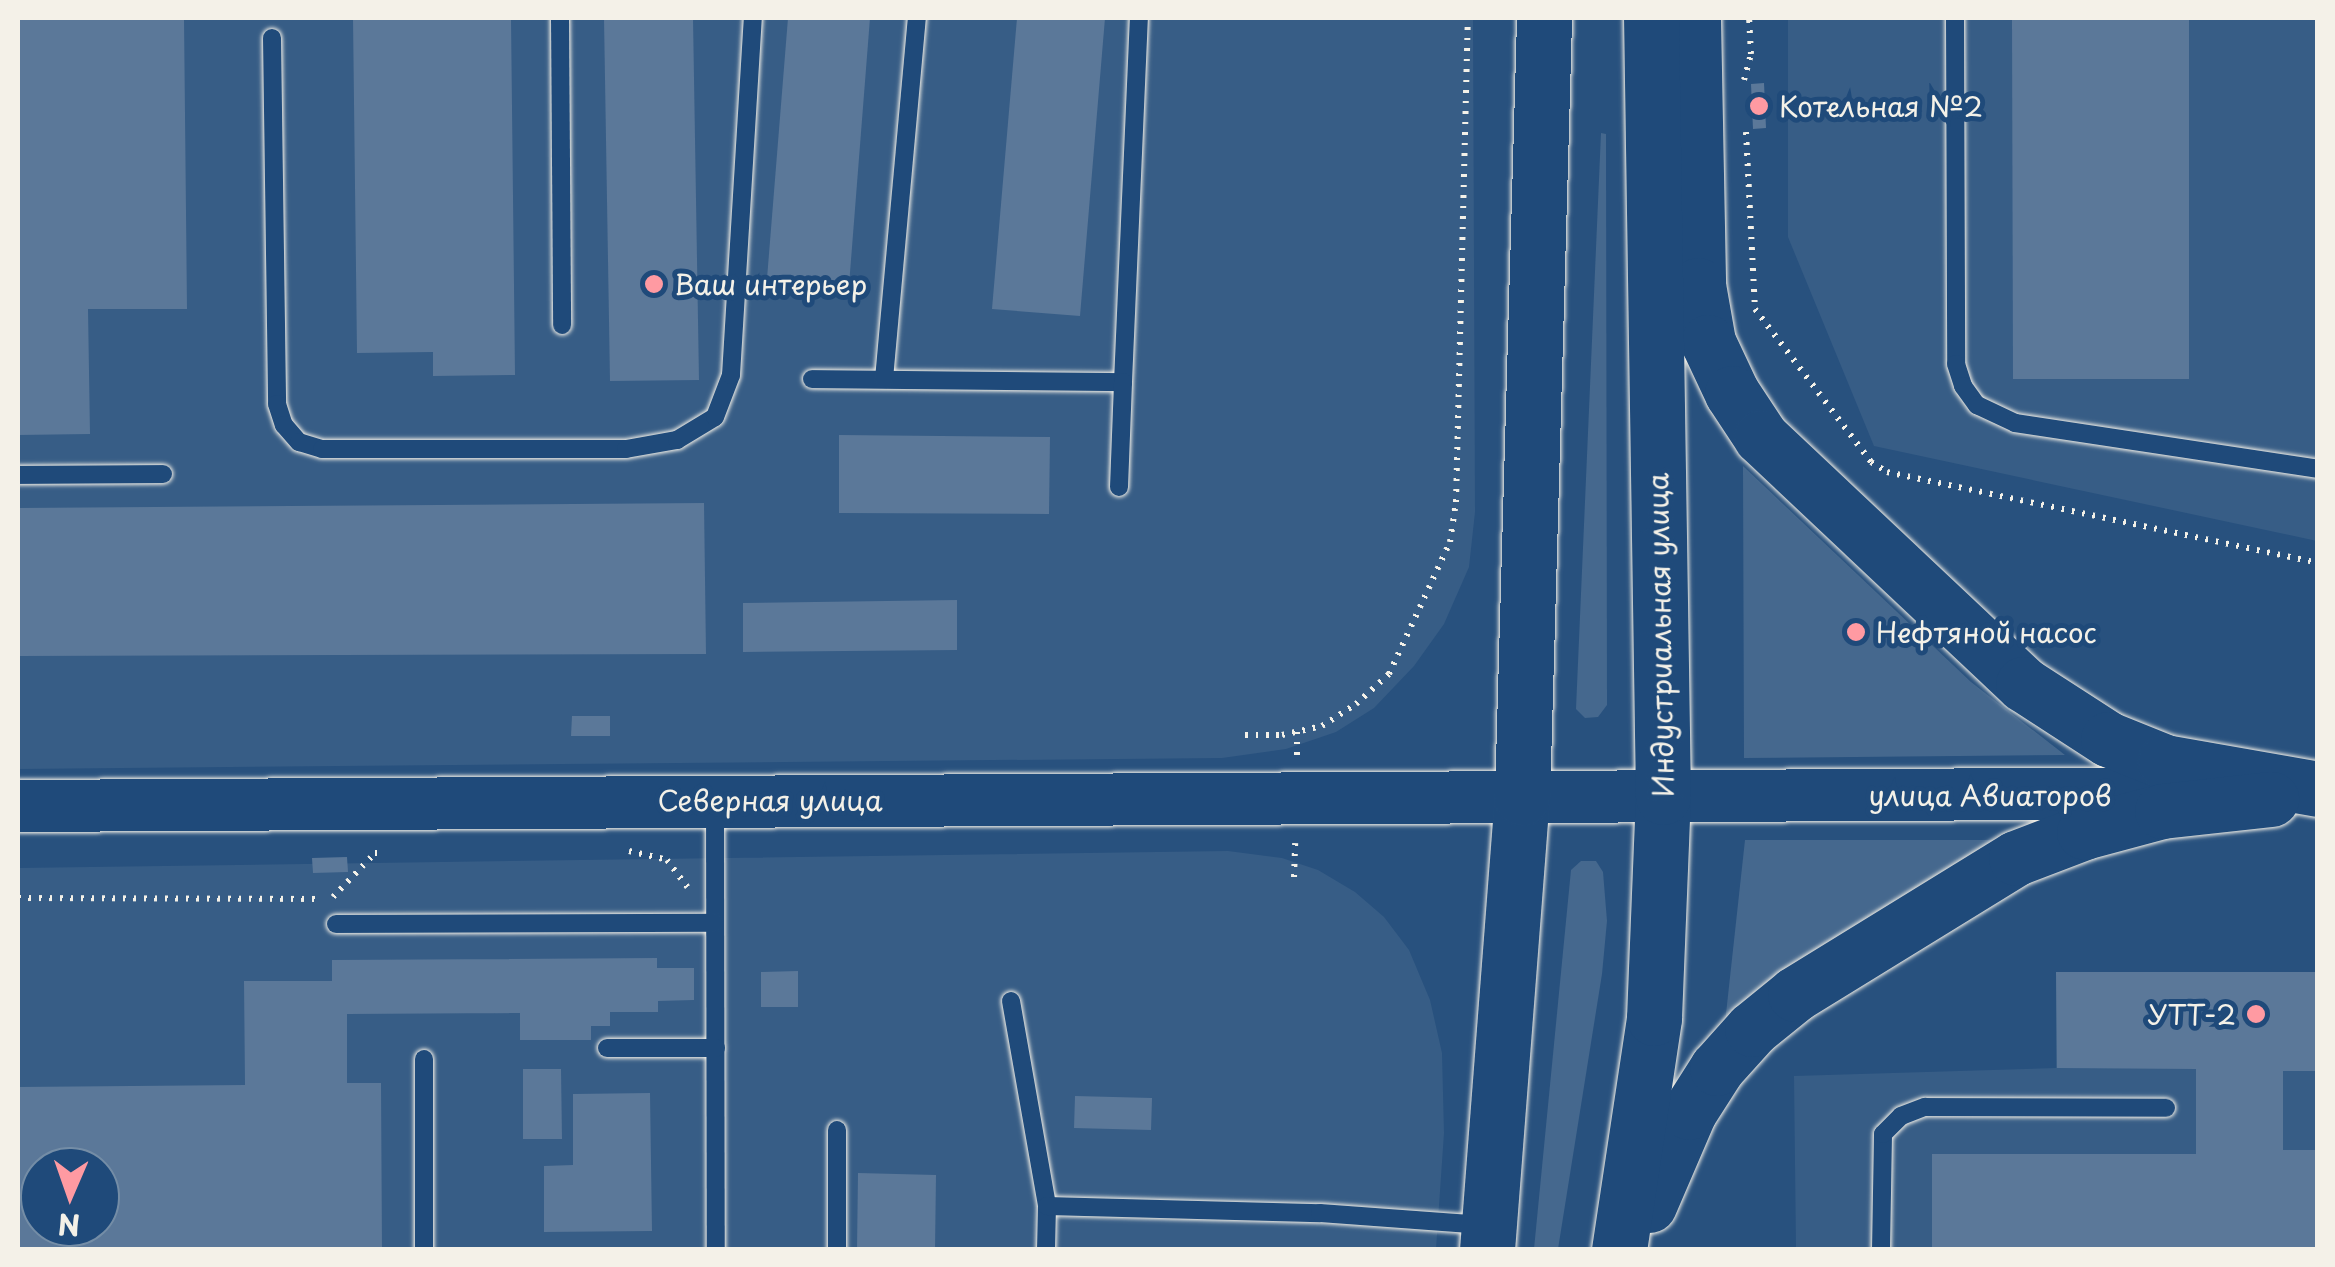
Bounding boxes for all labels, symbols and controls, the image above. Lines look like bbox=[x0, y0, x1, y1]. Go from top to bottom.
place label: Котельная №2 bbox=[1779, 89, 1983, 123]
marker: Котельная №2 bbox=[1748, 95, 1770, 117]
place label: Ваш интерьер bbox=[674, 267, 867, 301]
marker: Ваш интерьер bbox=[643, 273, 665, 295]
street label: Индустриальная улица bbox=[1640, 472, 1680, 798]
place label: Нефтяной насос bbox=[1876, 615, 2099, 649]
marker: Нефтяной насос bbox=[1845, 621, 1867, 643]
street label: улица Авиаторов bbox=[1868, 778, 2112, 812]
street label: Северная улица bbox=[657, 783, 883, 817]
place label: УТТ-2 bbox=[2147, 997, 2236, 1031]
marker: УТТ-2 bbox=[2245, 1003, 2267, 1025]
north arrow bbox=[20, 1147, 120, 1247]
text: N bbox=[57, 1204, 81, 1247]

